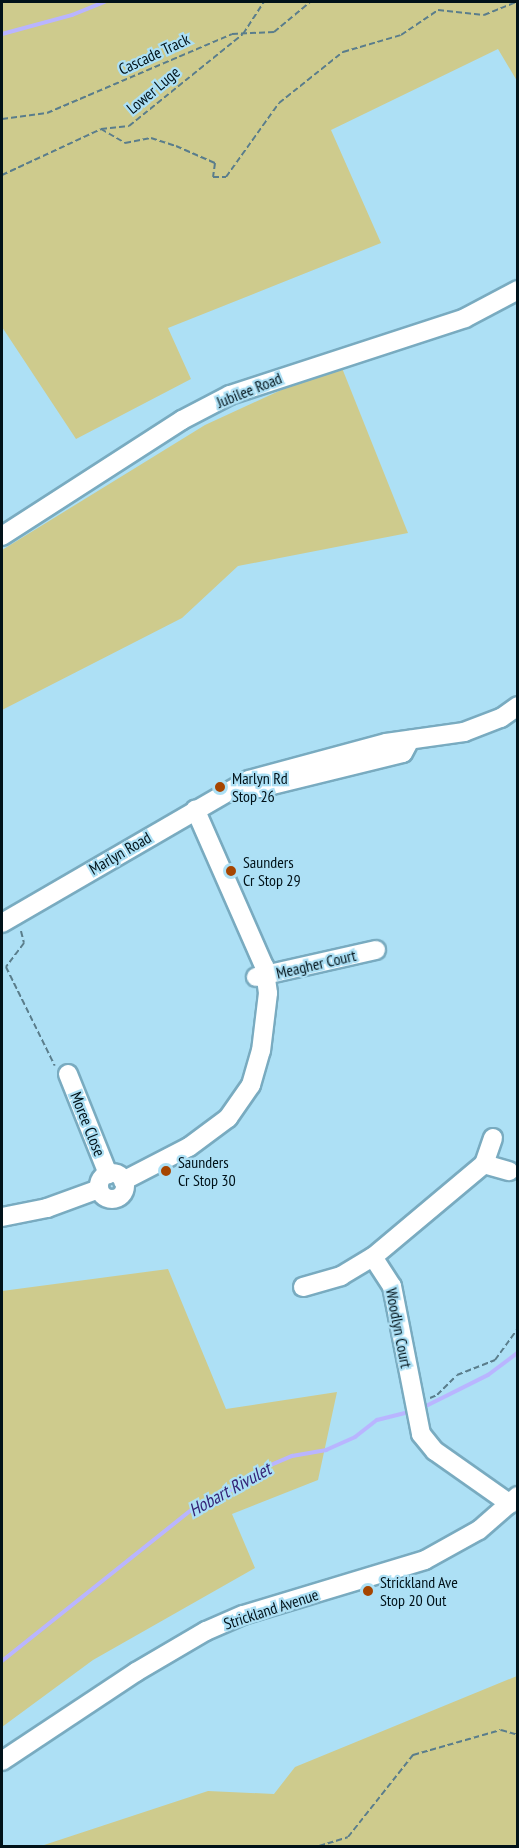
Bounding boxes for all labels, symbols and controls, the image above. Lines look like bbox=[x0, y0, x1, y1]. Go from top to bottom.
street label: Cascade Track bbox=[115, 29, 193, 79]
street label: Lower Luge bbox=[123, 62, 183, 118]
street label: Jubilee Road bbox=[214, 368, 284, 412]
place label: Marlyn Rd Stop 26 bbox=[232, 768, 288, 806]
marker: Marlyn Rd Stop 26 bbox=[213, 780, 227, 794]
street label: Marlyn Road bbox=[86, 828, 154, 878]
place label: Saunders Cr Stop 29 bbox=[243, 852, 301, 890]
marker: Saunders Cr Stop 29 bbox=[224, 864, 238, 878]
street label: Meagher Court bbox=[274, 945, 358, 983]
street label: Moree Close bbox=[66, 1089, 110, 1159]
place label: Saunders Cr Stop 30 bbox=[178, 1152, 236, 1190]
marker: Saunders Cr Stop 30 bbox=[159, 1164, 173, 1178]
street label: Woodlyn Court bbox=[382, 1286, 416, 1370]
water label: Hobart Rivulet bbox=[185, 1459, 275, 1521]
place label: Strickland Ave Stop 20 Out bbox=[380, 1572, 458, 1610]
marker: Strickland Ave Stop 20 Out bbox=[361, 1584, 375, 1598]
street label: Strickland Avenue bbox=[221, 1585, 321, 1633]

